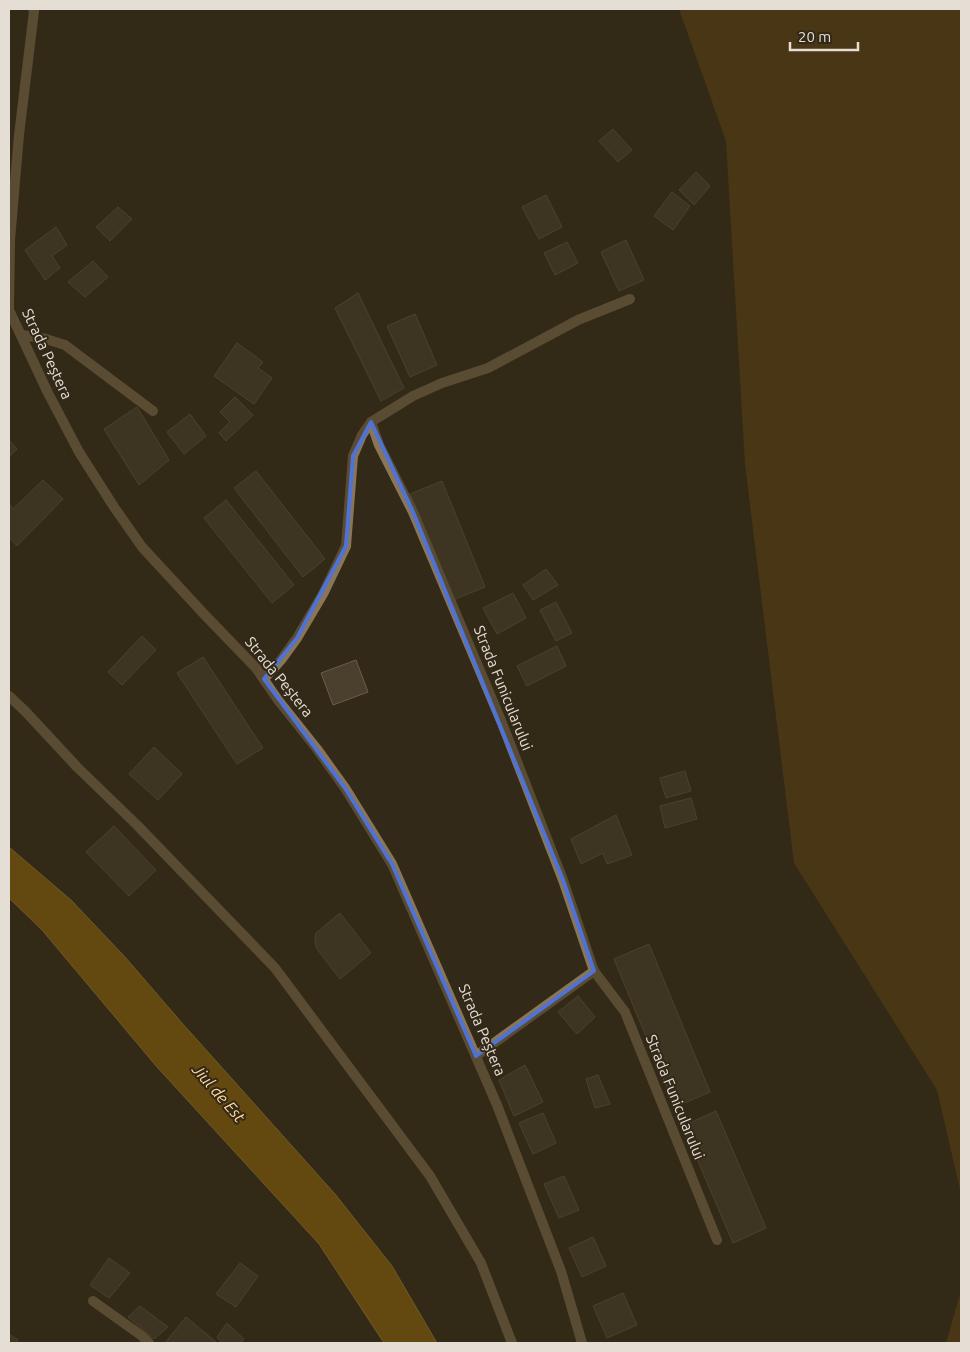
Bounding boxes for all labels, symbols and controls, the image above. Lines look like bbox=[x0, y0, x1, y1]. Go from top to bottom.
scale bar bbox=[790, 20, 858, 52]
text: 20 m bbox=[798, 28, 831, 45]
street label: Strada Peștera bbox=[19, 306, 76, 402]
street label: Strada Funicularului bbox=[471, 623, 536, 753]
street label: Strada Peștera bbox=[242, 633, 317, 720]
street label: Strada Peștera bbox=[455, 981, 509, 1078]
street label: Strada Funicularului bbox=[643, 1032, 708, 1162]
water label: Jiul de Est bbox=[188, 1060, 249, 1126]

